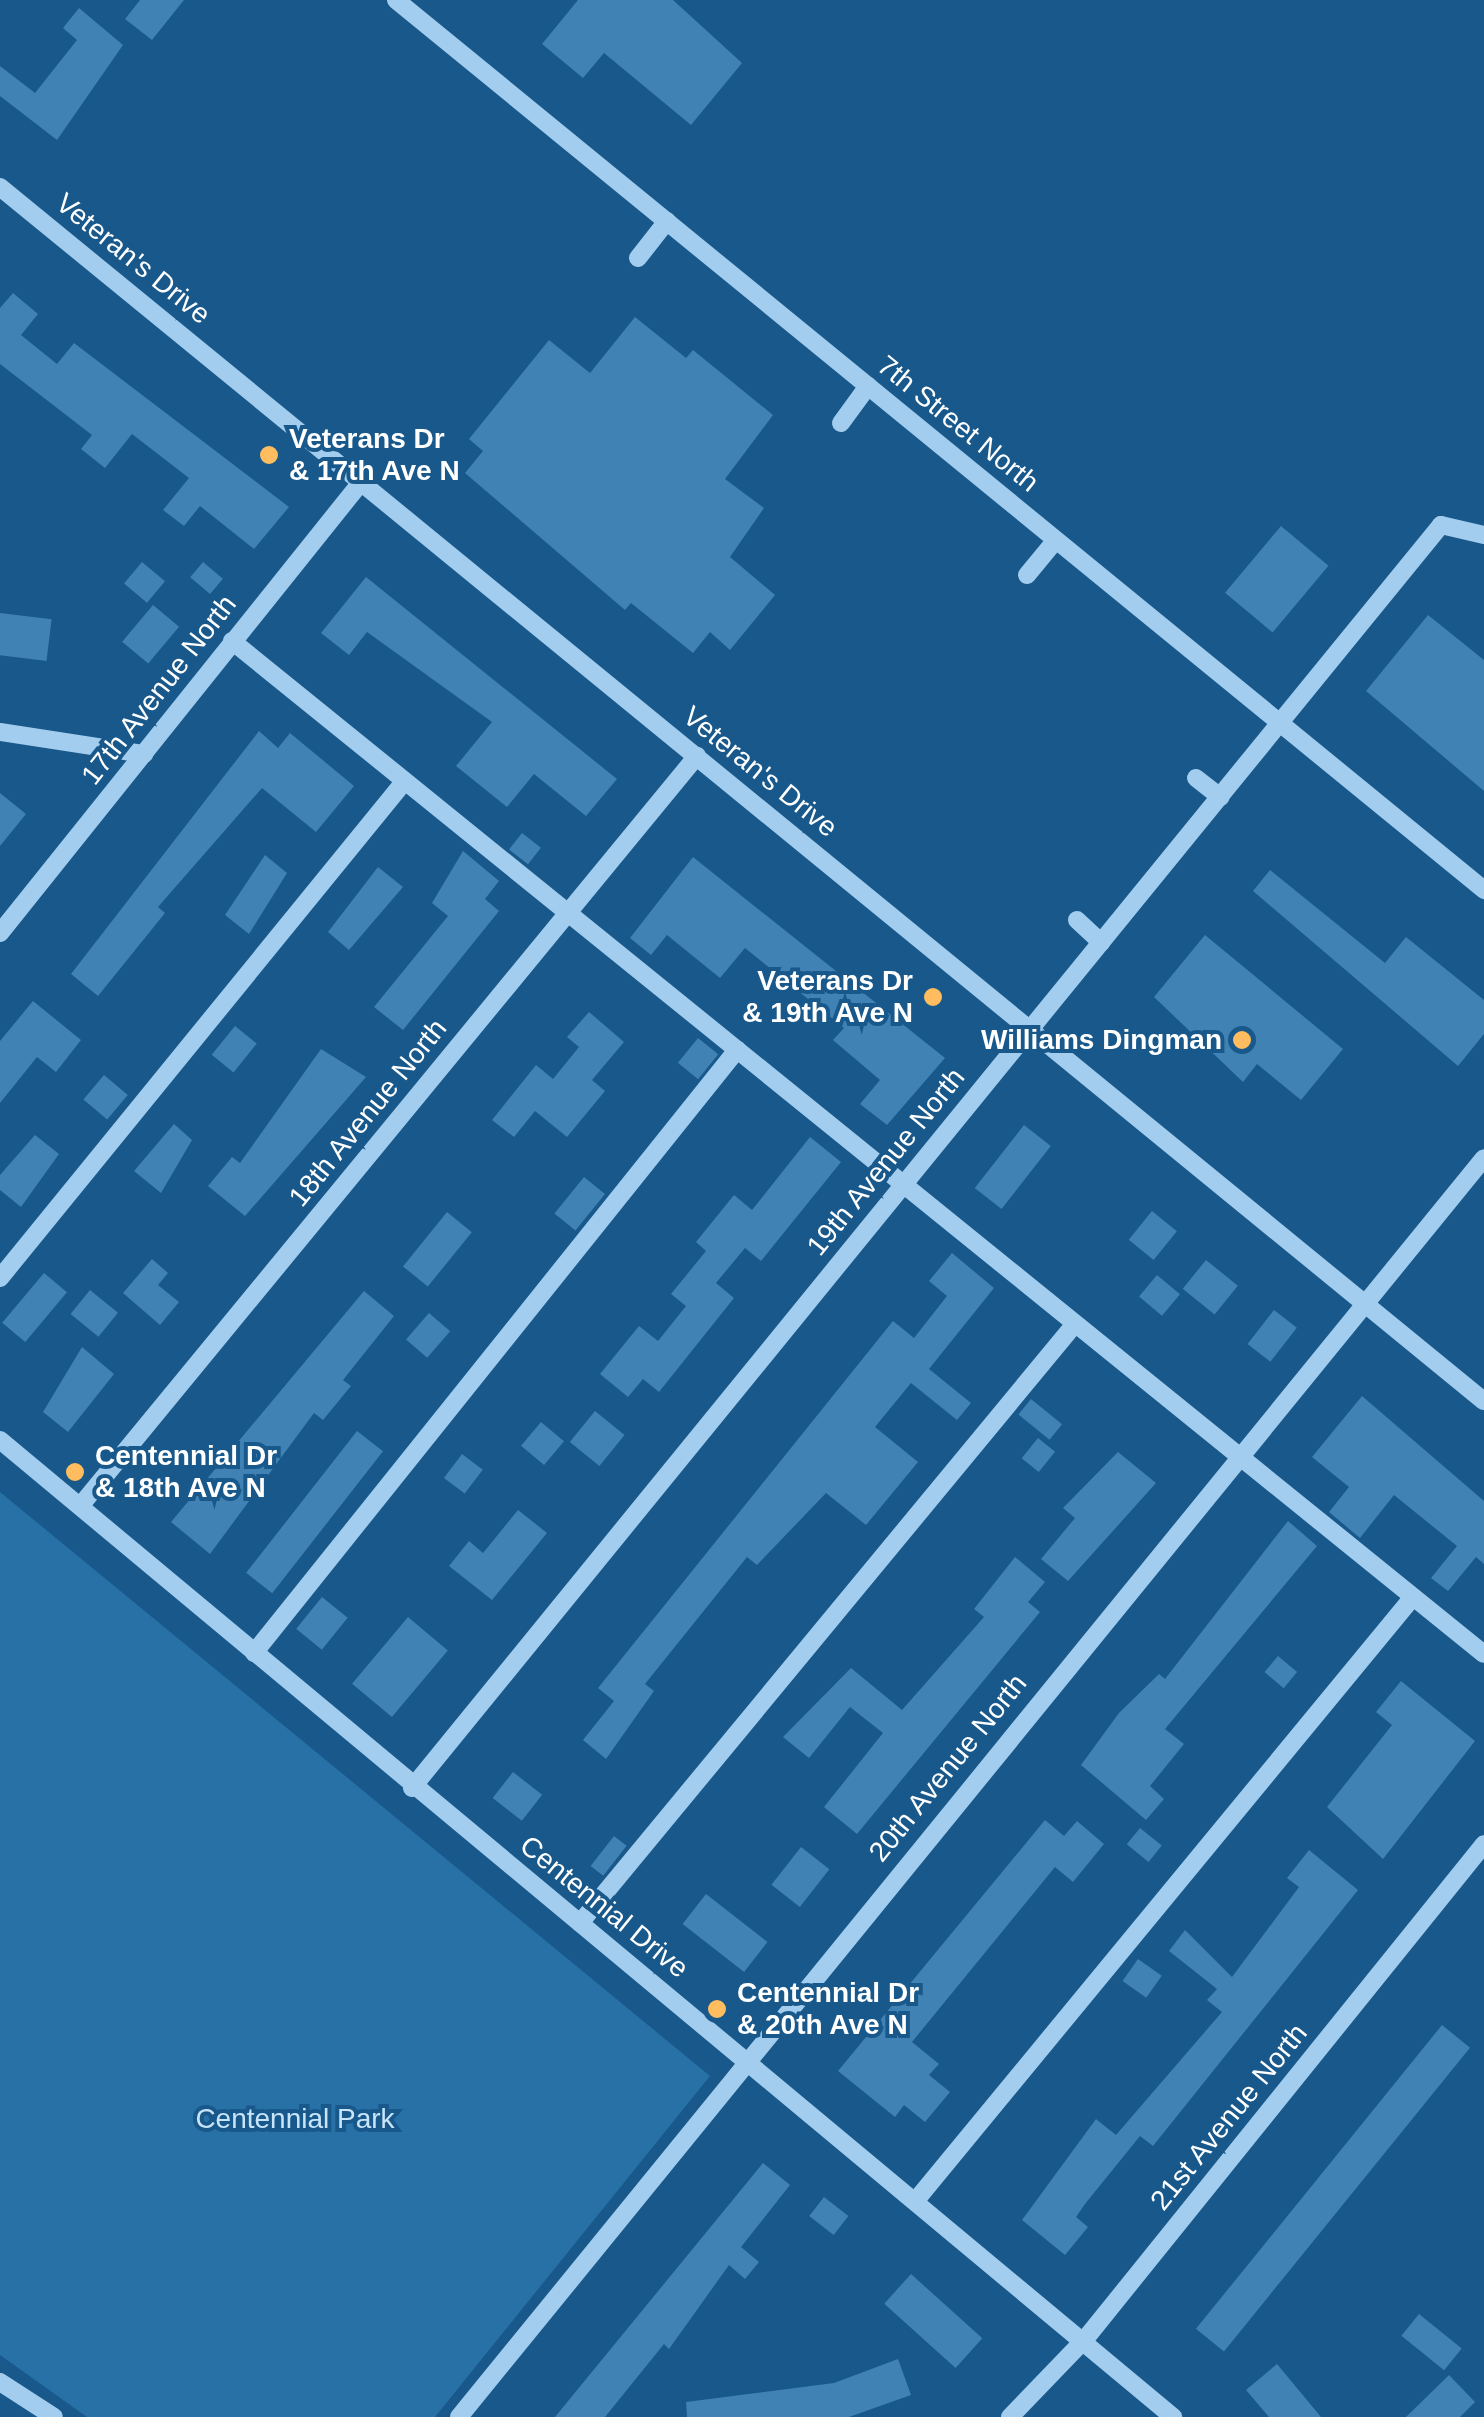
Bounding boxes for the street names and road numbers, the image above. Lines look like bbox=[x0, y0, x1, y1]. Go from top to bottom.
street label: Veteran's Drive bbox=[49, 186, 217, 332]
street label: 7th Street North bbox=[871, 349, 1045, 499]
street label: 17th Avenue North bbox=[74, 588, 244, 792]
street label: Veteran's Drive bbox=[676, 699, 844, 845]
street label: 18th Avenue North bbox=[282, 1012, 454, 1214]
street label: 19th Avenue North bbox=[800, 1061, 972, 1263]
street label: 20th Avenue North bbox=[862, 1667, 1034, 1869]
street label: Centennial Drive bbox=[513, 1829, 695, 1985]
street label: 21st Avenue North bbox=[1143, 2017, 1315, 2217]

